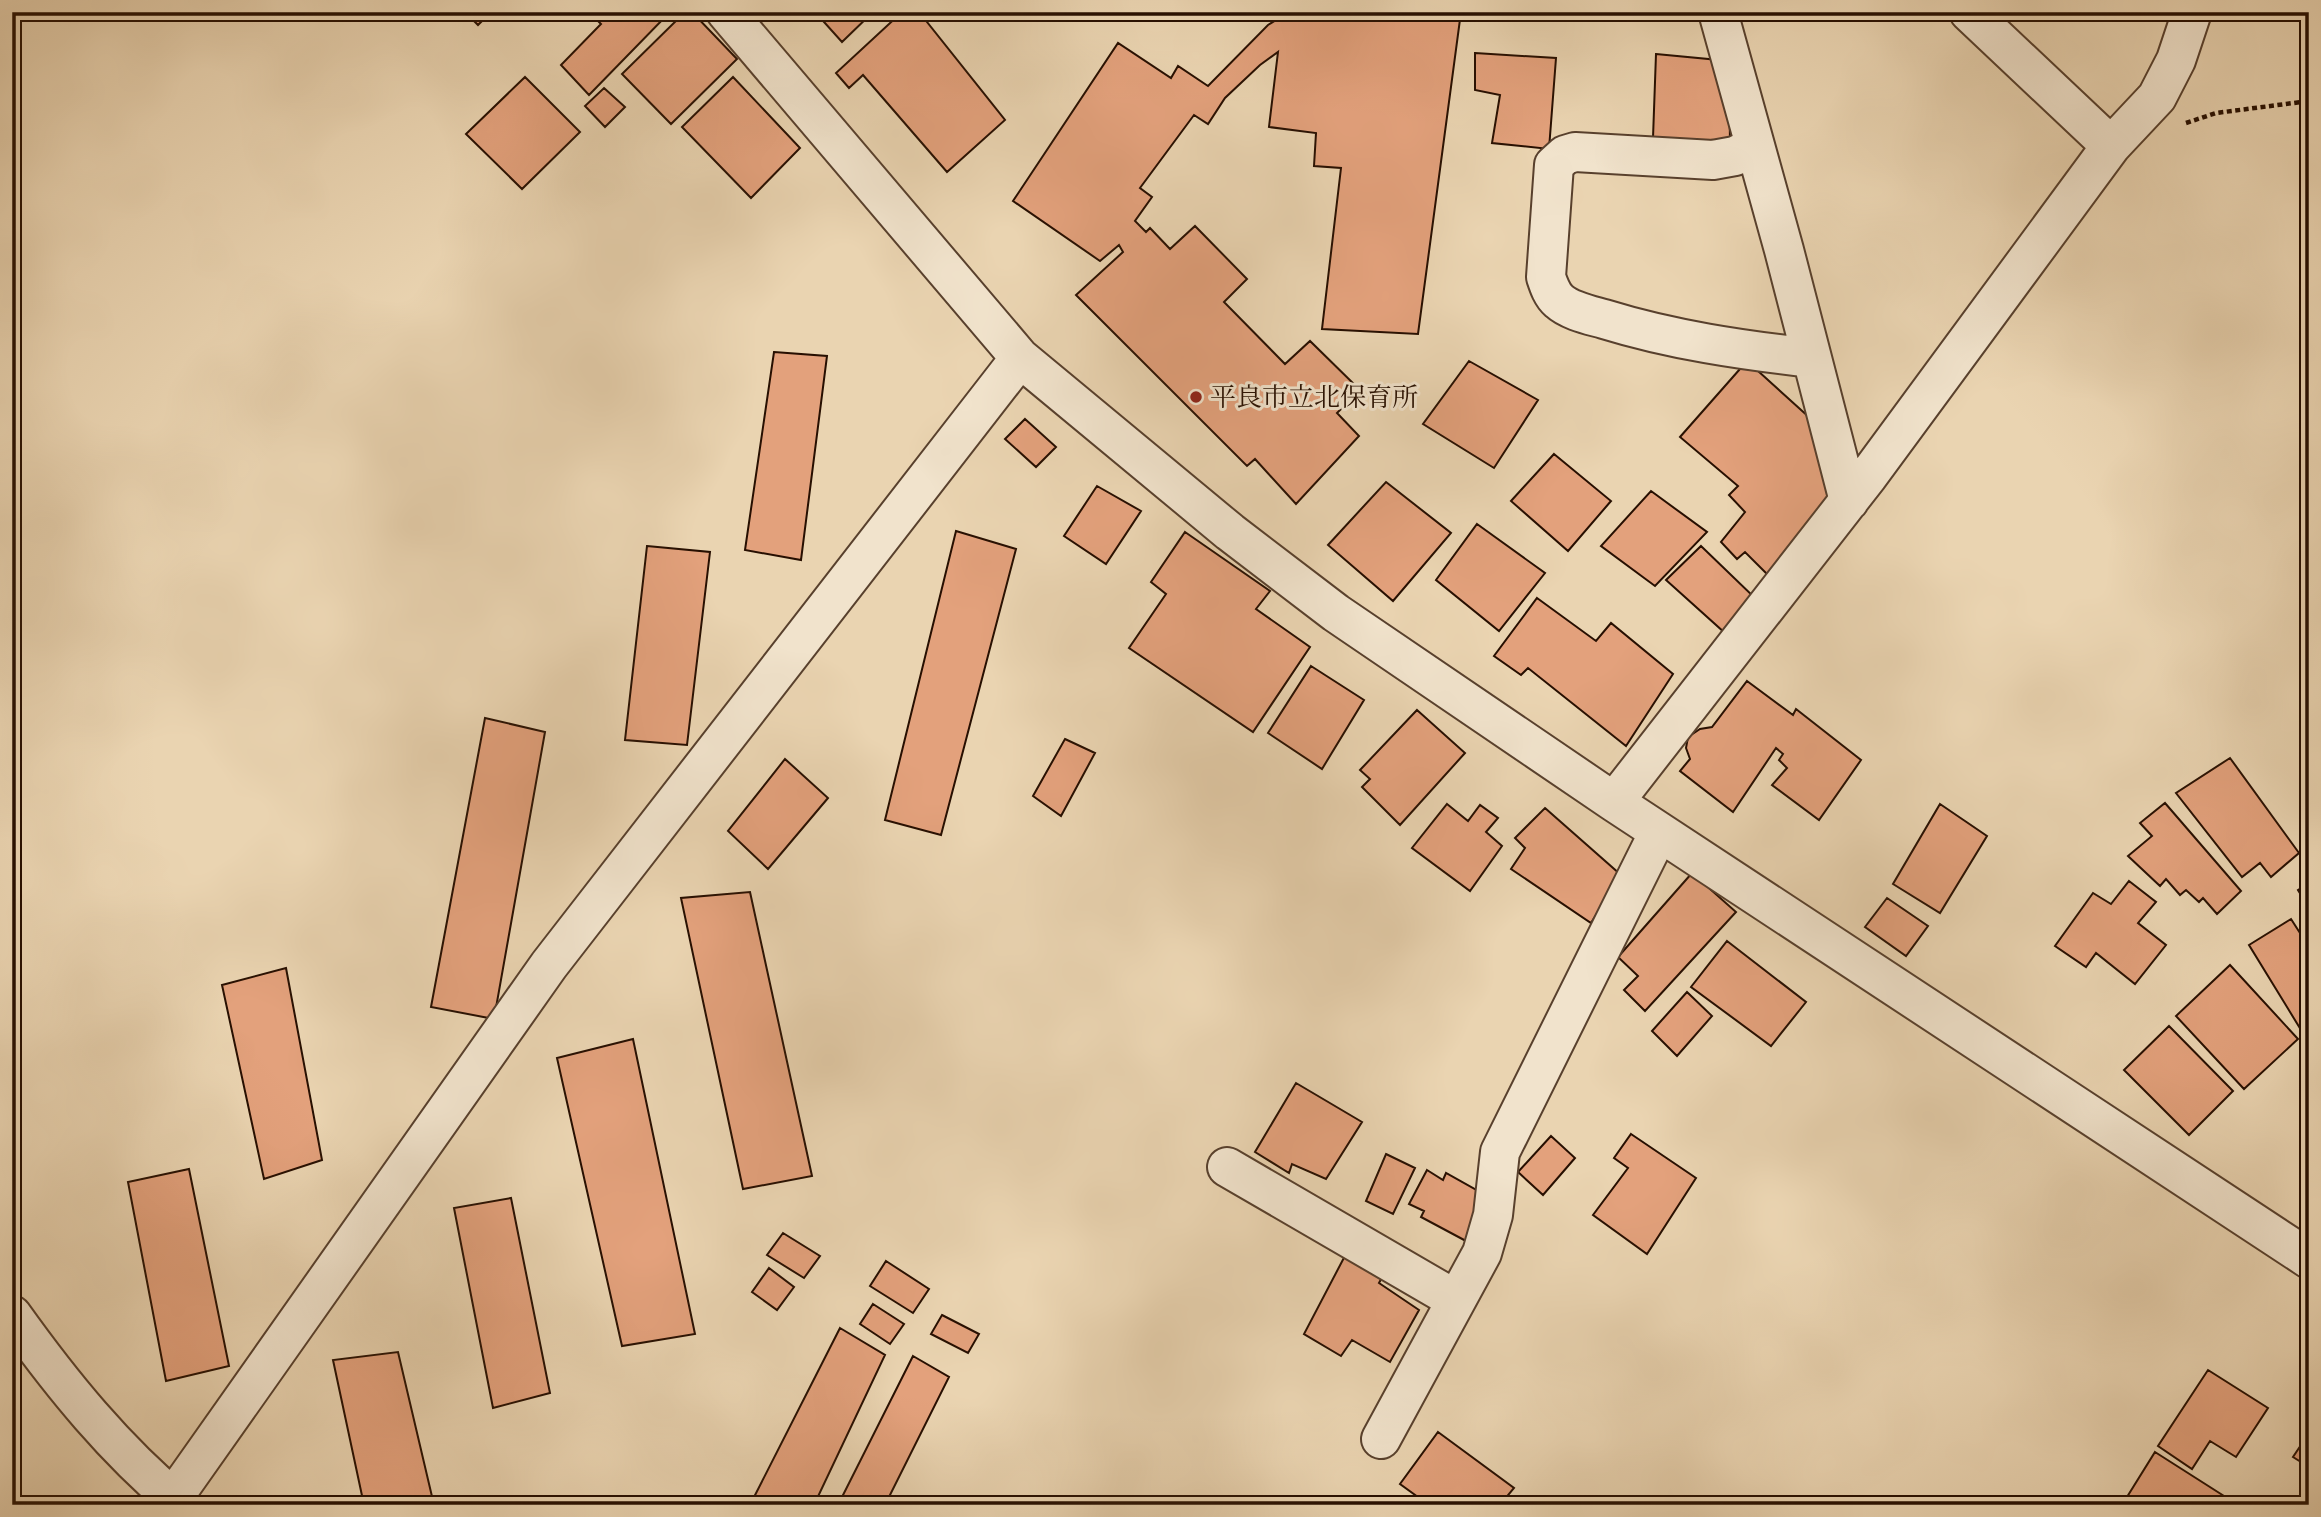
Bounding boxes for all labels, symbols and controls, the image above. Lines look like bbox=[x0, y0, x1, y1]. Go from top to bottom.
place label: 平良市立北保育所 bbox=[1210, 380, 1418, 414]
marker: 平良市立北保育所 bbox=[1188, 389, 1204, 405]

